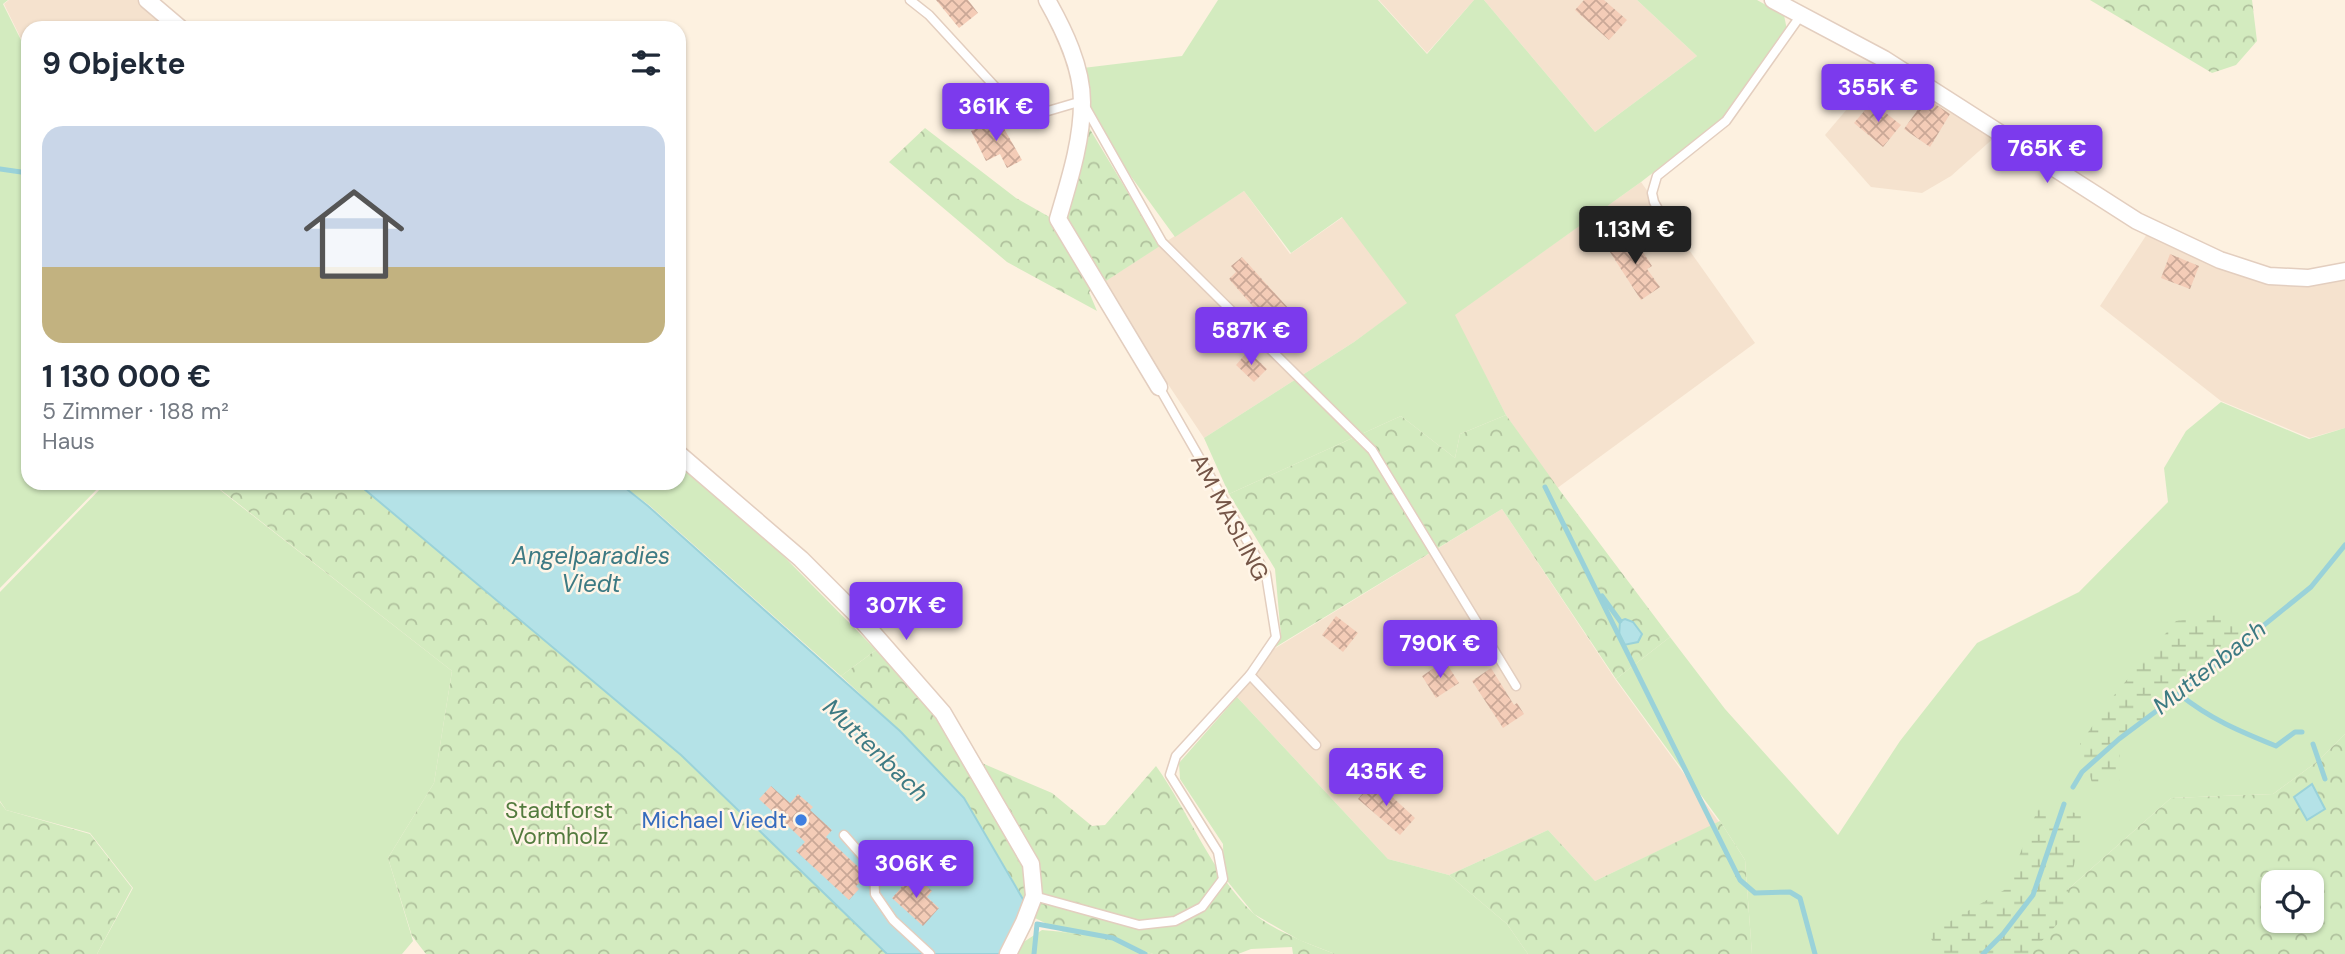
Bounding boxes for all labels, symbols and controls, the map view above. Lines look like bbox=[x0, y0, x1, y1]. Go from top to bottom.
text: 9 Objekte bbox=[42, 44, 186, 83]
icon: filters bbox=[627, 44, 665, 82]
pin: 355K € bbox=[1821, 64, 1935, 124]
text: 355K € bbox=[1837, 72, 1919, 102]
pin: 361K € bbox=[939, 83, 1053, 143]
text: 361K € bbox=[958, 91, 1034, 121]
pin: 765K € bbox=[1990, 125, 2104, 185]
text: 765K € bbox=[2007, 133, 2087, 163]
icon: home bbox=[291, 171, 417, 297]
pin: 1.13M € bbox=[1570, 206, 1700, 266]
text: 1.13M € bbox=[1595, 214, 1675, 244]
pin: 587K € bbox=[1194, 308, 1308, 367]
text: 587K € bbox=[1211, 315, 1291, 345]
text: 1 130 000 € bbox=[42, 357, 211, 396]
text: 5 Zimmer · 188 m² bbox=[42, 396, 229, 426]
text: Haus bbox=[42, 426, 95, 456]
street label: AM MASLING bbox=[1184, 448, 1276, 586]
water label: Angelparadies Viedt bbox=[511, 540, 670, 599]
pin: 307K € bbox=[849, 582, 963, 642]
text: 307K € bbox=[866, 590, 946, 620]
water label: Muttenbach bbox=[2146, 613, 2272, 721]
pin: 790K € bbox=[1383, 620, 1497, 680]
text: 790K € bbox=[1399, 628, 1481, 658]
water label: Muttenbach bbox=[817, 692, 935, 808]
pin: 435K € bbox=[1329, 748, 1443, 808]
text: 435K € bbox=[1345, 756, 1427, 786]
park label: Stadtforst Vormholz bbox=[505, 795, 613, 851]
place label: Michael Viedt bbox=[642, 805, 787, 835]
marker: Michael Viedt bbox=[793, 812, 809, 828]
pin: 306K € bbox=[859, 841, 973, 900]
text: 306K € bbox=[874, 848, 958, 878]
map controls bbox=[2261, 870, 2324, 933]
button: locate bbox=[2261, 870, 2324, 933]

